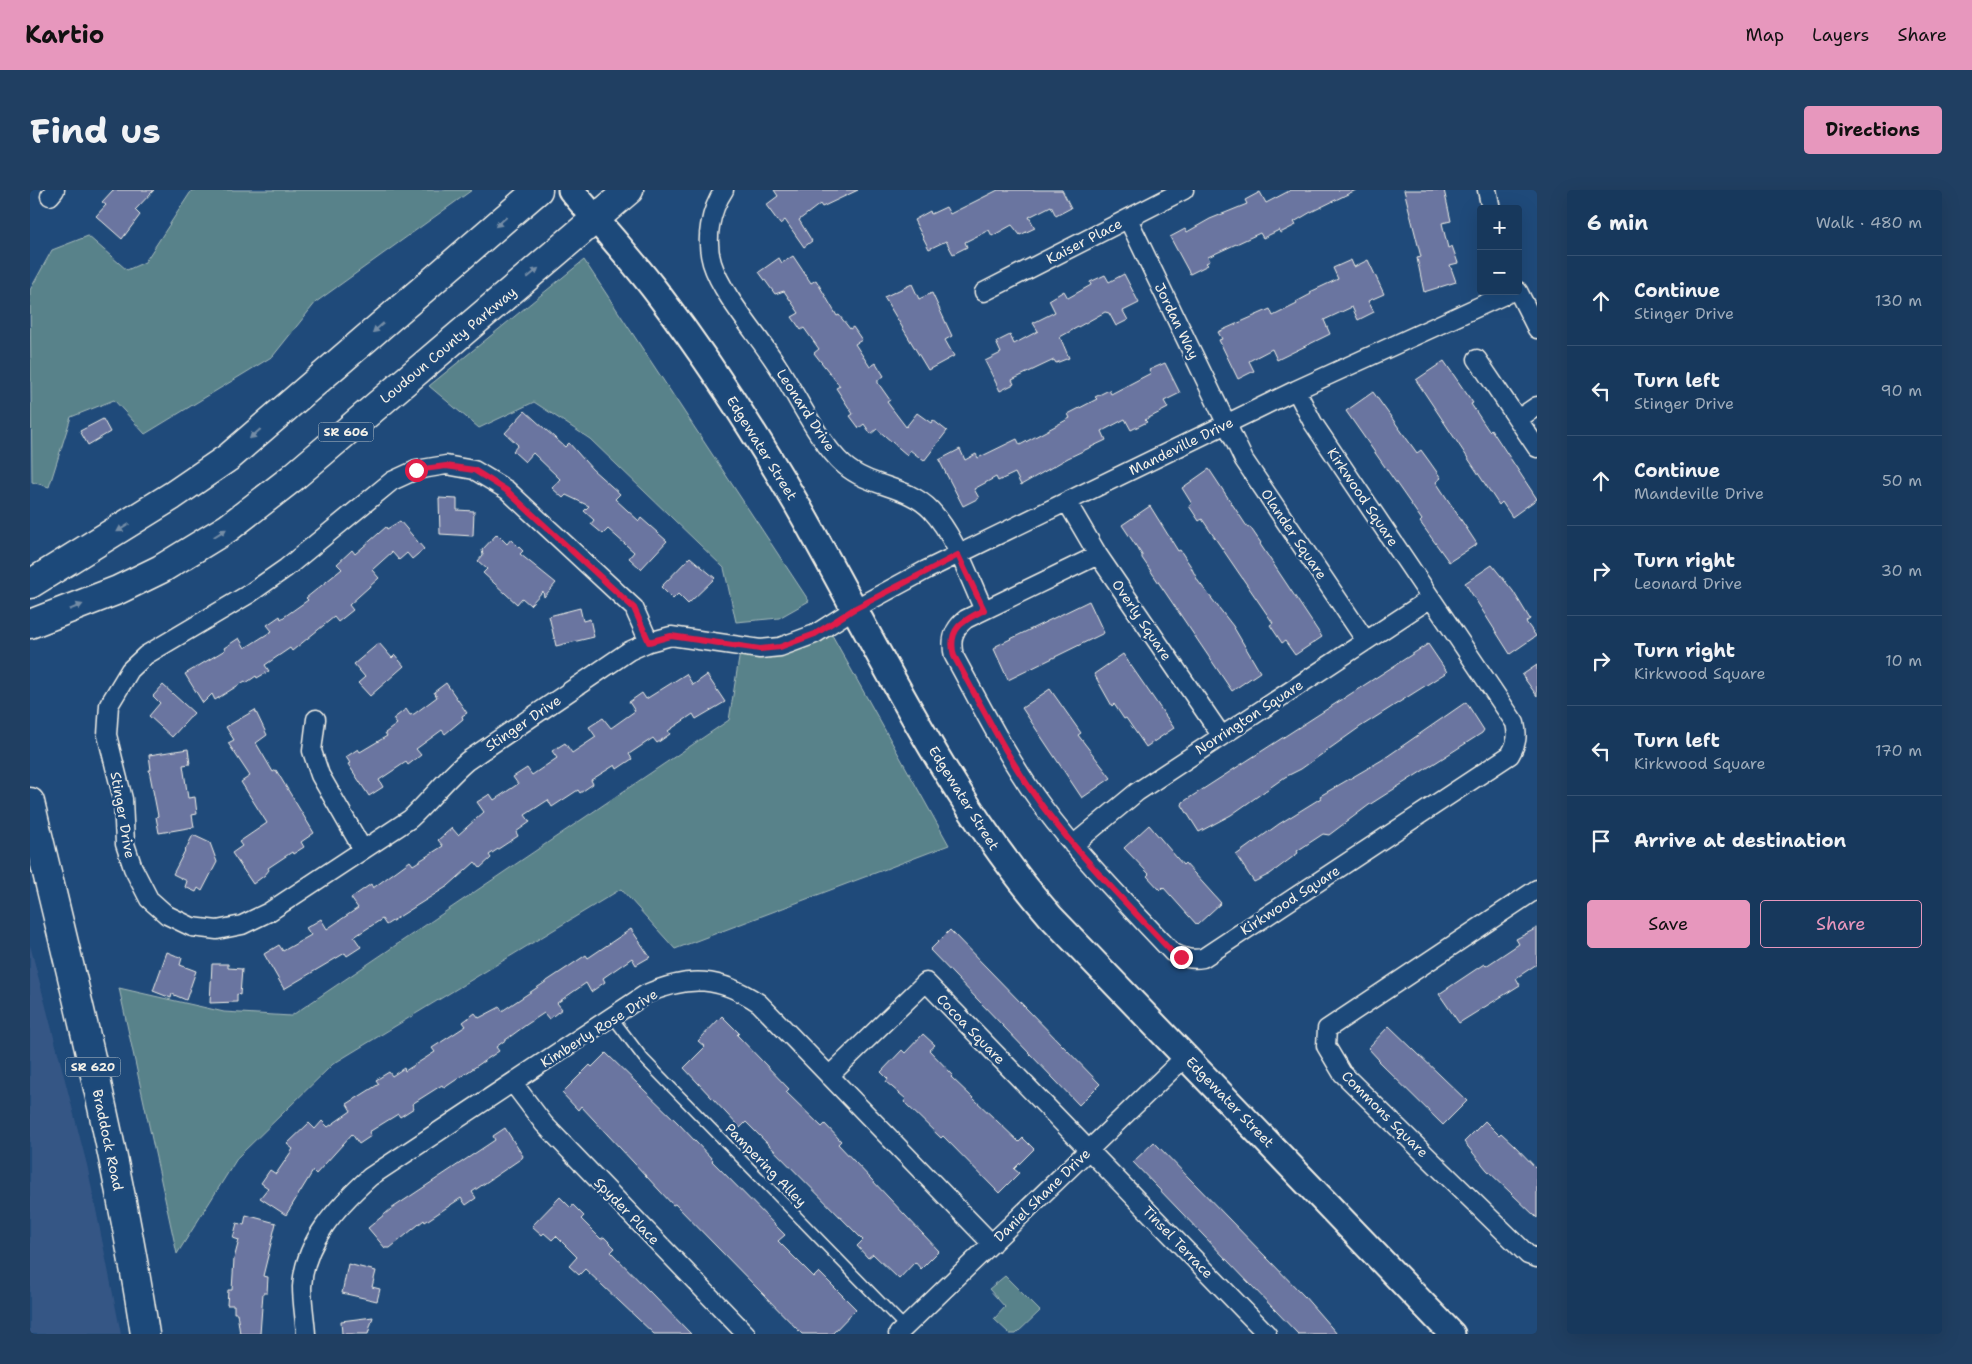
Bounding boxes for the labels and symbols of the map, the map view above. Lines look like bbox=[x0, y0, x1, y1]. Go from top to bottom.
street label: Kaiser Place bbox=[1043, 214, 1125, 268]
one-way arrow bbox=[496, 216, 508, 228]
one-way arrow bbox=[526, 267, 539, 278]
street label: Jordan Way bbox=[1151, 280, 1203, 362]
street label: Loudoun County Parkway bbox=[376, 283, 520, 407]
one-way arrow bbox=[372, 322, 384, 333]
street label: Leonard Drive bbox=[773, 365, 839, 455]
street label: Edgewater Street bbox=[723, 393, 801, 503]
street label: Mandeville Drive bbox=[1126, 413, 1236, 479]
road number: SR 606 bbox=[318, 422, 374, 442]
one-way arrow bbox=[249, 428, 261, 439]
street label: Kirkwood Square bbox=[1323, 444, 1403, 550]
route start bbox=[405, 459, 428, 482]
street label: Olander Square bbox=[1257, 485, 1331, 583]
one-way arrow bbox=[116, 523, 129, 532]
one-way arrow bbox=[213, 528, 226, 537]
street label: Overly Square bbox=[1108, 576, 1176, 664]
one-way arrow bbox=[68, 603, 83, 610]
street label: Norrington Square bbox=[1192, 675, 1307, 759]
street label: Stinger Drive bbox=[482, 691, 564, 755]
street label: Edgewater Street bbox=[925, 743, 1003, 853]
street label: Stinger Drive bbox=[107, 770, 139, 860]
street label: Kirkwood Square bbox=[1237, 861, 1343, 939]
route end bbox=[1170, 946, 1193, 969]
street label: Kimberly Rose Drive bbox=[537, 985, 661, 1071]
street label: Cocoa Square bbox=[933, 990, 1009, 1068]
street label: Edgewater Street bbox=[1182, 1053, 1278, 1151]
road number: SR 620 bbox=[66, 1058, 120, 1076]
street label: Commons Square bbox=[1338, 1067, 1432, 1161]
street label: Braddock Road bbox=[88, 1088, 128, 1192]
street label: Pampering Alley bbox=[721, 1119, 811, 1211]
street label: Daniel Shane Drive bbox=[990, 1144, 1094, 1246]
street label: Spyder Place bbox=[590, 1174, 664, 1249]
street label: Tinsel Terrace bbox=[1139, 1202, 1217, 1282]

